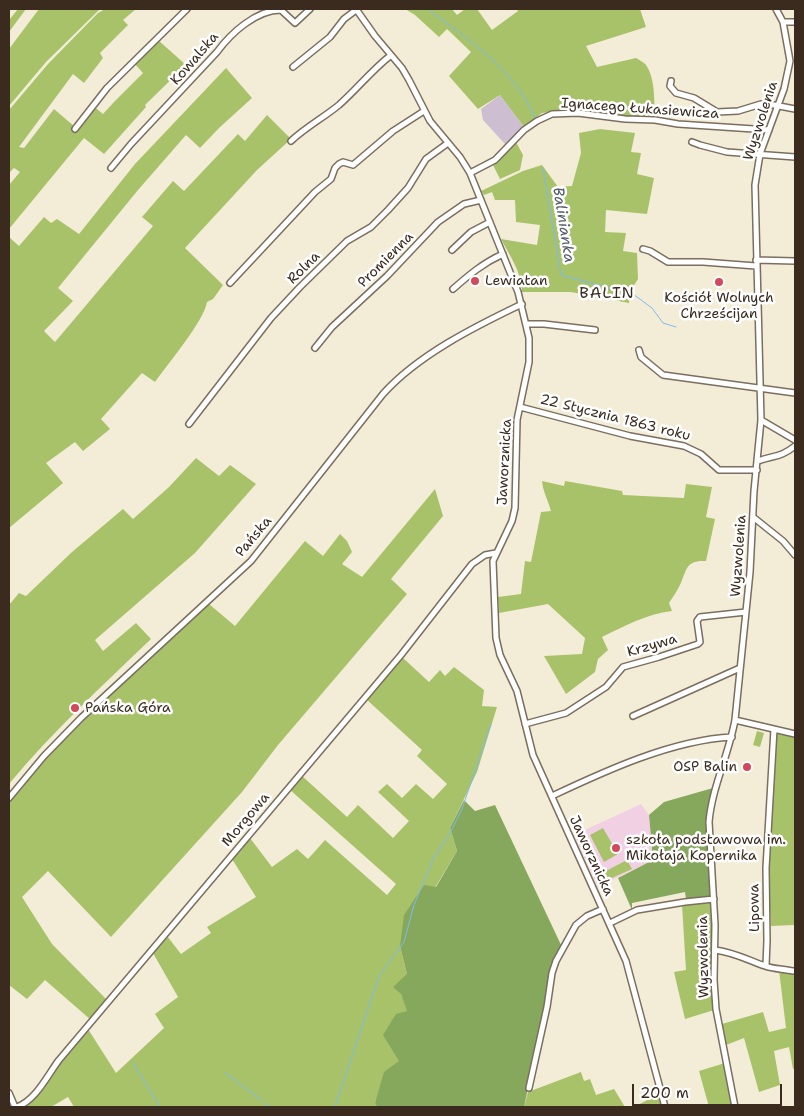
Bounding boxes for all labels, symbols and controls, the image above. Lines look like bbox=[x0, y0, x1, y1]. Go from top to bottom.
street label: Kowalska bbox=[167, 29, 223, 89]
street label: Wyzwolenia bbox=[740, 79, 782, 163]
street label: Ignacego Łukasiewicza bbox=[561, 95, 719, 123]
water label: Balinianka bbox=[548, 186, 578, 264]
street label: Promienna bbox=[355, 229, 417, 291]
street label: Rolna bbox=[284, 248, 324, 288]
place label: Lewiatan bbox=[485, 273, 547, 289]
marker: Lewiatan bbox=[469, 275, 481, 287]
marker: Kościół Wolnych Chrześcijan bbox=[713, 276, 725, 288]
district label: BALIN bbox=[579, 284, 635, 304]
place label: Kościół Wolnych Chrześcijan bbox=[664, 290, 774, 322]
street label: 22 Stycznia 1863 roku bbox=[538, 391, 692, 445]
street label: Jaworznicka bbox=[494, 418, 516, 506]
street label: Pańska bbox=[232, 513, 276, 561]
street label: Wyzwolenia bbox=[728, 514, 750, 598]
street label: Krzywa bbox=[625, 631, 679, 661]
place label: Pańska Góra bbox=[85, 700, 171, 716]
marker: Pańska Góra bbox=[69, 702, 81, 714]
place label: OSP Balin bbox=[673, 759, 737, 775]
marker: OSP Balin bbox=[741, 761, 753, 773]
street label: Morgowa bbox=[219, 790, 273, 850]
street label: Jaworznicka bbox=[565, 813, 617, 899]
place label: szkoła podstawowa im. Mikołaja Kopernika bbox=[626, 832, 786, 864]
marker: szkoła podstawowa im. Mikołaja Kopernika bbox=[610, 842, 622, 854]
street label: Lipowa bbox=[746, 884, 764, 932]
street label: Wyzwolenia bbox=[695, 916, 713, 998]
scale bar bbox=[634, 1074, 784, 1106]
text: 200 m bbox=[640, 1083, 689, 1103]

